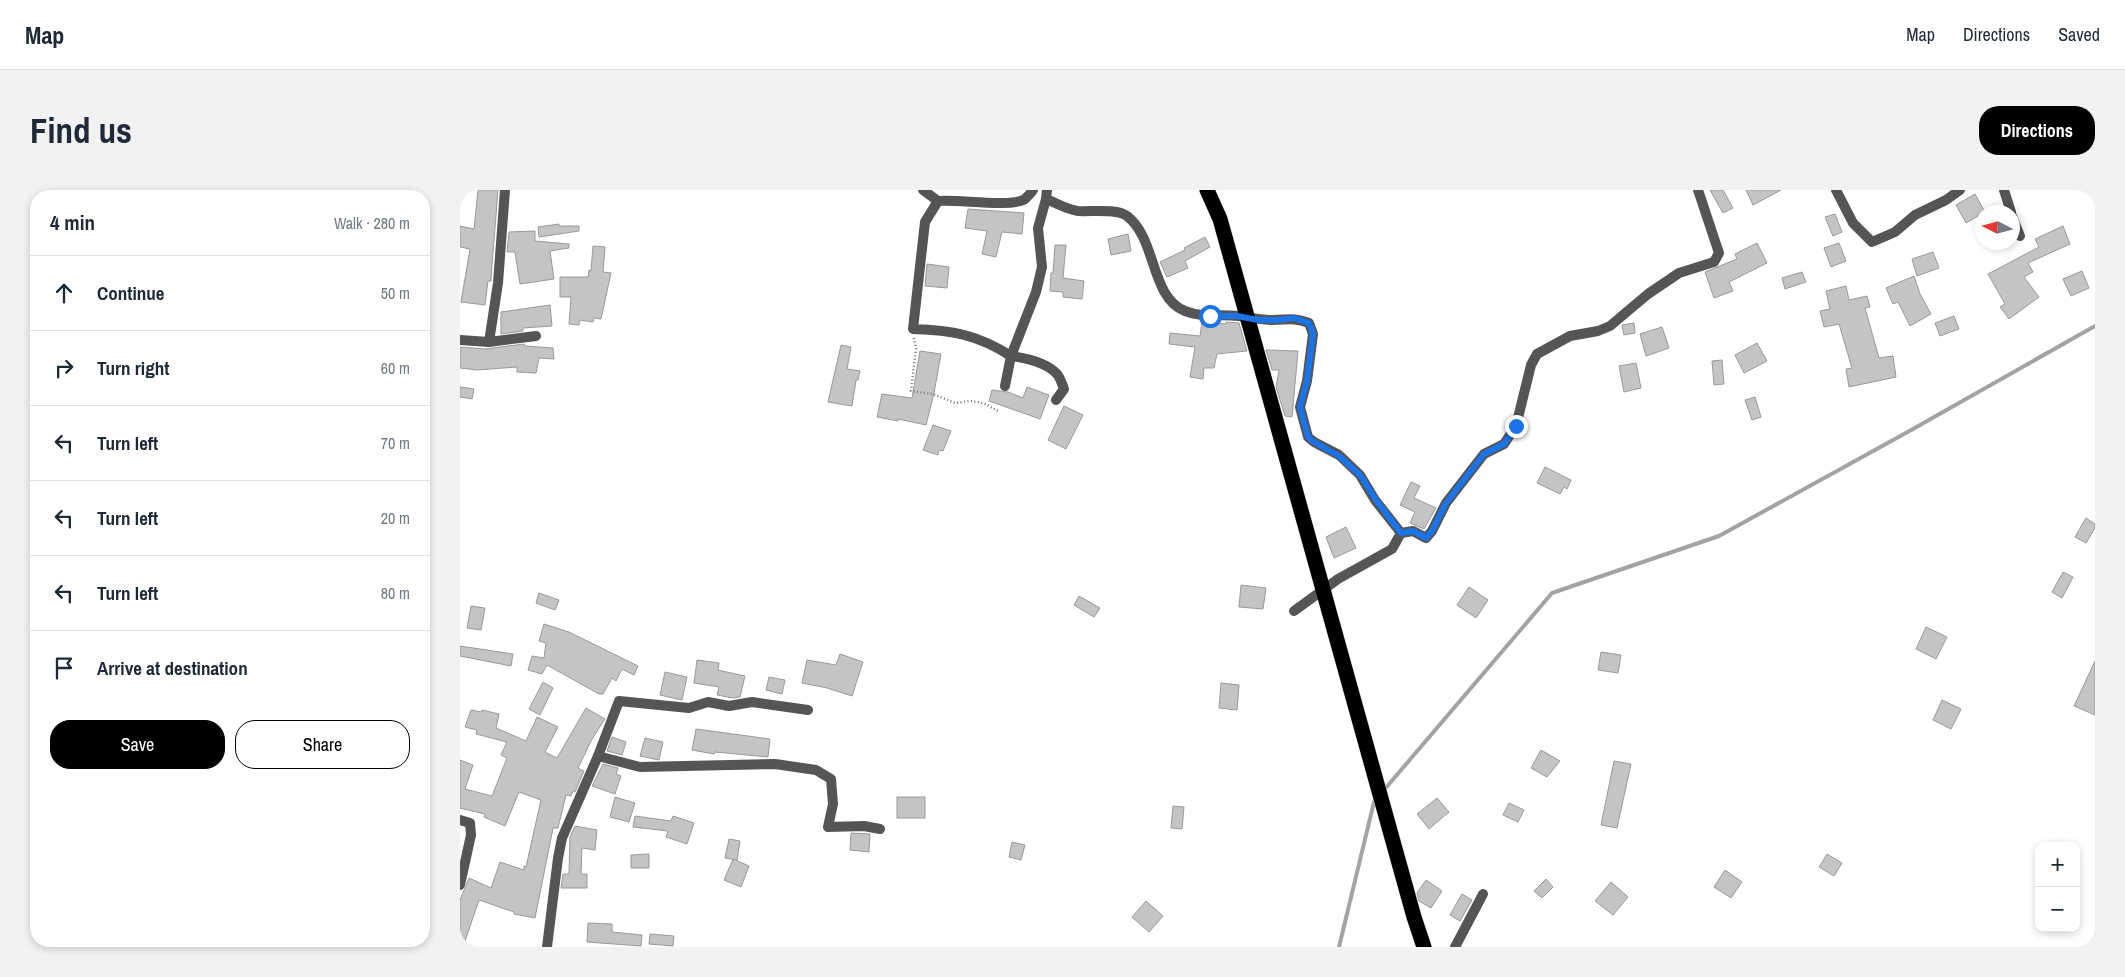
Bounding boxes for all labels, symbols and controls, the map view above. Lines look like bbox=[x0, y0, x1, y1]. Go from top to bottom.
text: Map bbox=[25, 19, 64, 51]
text: Map bbox=[1906, 22, 1935, 47]
text: Directions bbox=[1963, 22, 2030, 47]
text: Saved bbox=[2058, 22, 2100, 47]
button: Directions bbox=[1979, 106, 2095, 155]
text: Find us bbox=[30, 107, 132, 154]
north arrow bbox=[1975, 205, 2020, 250]
text: 4 min bbox=[50, 208, 95, 237]
text: Walk · 280 m bbox=[334, 212, 410, 234]
icon: ahead bbox=[50, 279, 78, 307]
text: Continue bbox=[97, 280, 165, 306]
text: 50 m bbox=[381, 282, 410, 304]
route start bbox=[1199, 305, 1222, 328]
icon: right bbox=[50, 354, 78, 382]
text: Turn right bbox=[97, 355, 169, 381]
text: 60 m bbox=[381, 357, 410, 379]
route end bbox=[1505, 415, 1528, 438]
icon: left bbox=[50, 429, 78, 457]
text: Turn left bbox=[97, 430, 158, 456]
text: 70 m bbox=[381, 432, 410, 454]
icon: left bbox=[50, 504, 78, 532]
text: Turn left bbox=[97, 505, 158, 531]
text: 20 m bbox=[381, 507, 410, 529]
icon: left bbox=[50, 579, 78, 607]
text: Turn left bbox=[97, 580, 158, 606]
text: 80 m bbox=[381, 582, 410, 604]
icon: arrive bbox=[50, 654, 78, 682]
text: Arrive at destination bbox=[97, 655, 248, 681]
button: Save bbox=[50, 720, 225, 769]
button: Share bbox=[235, 720, 410, 769]
map controls bbox=[2035, 842, 2080, 932]
button: + bbox=[2035, 842, 2080, 887]
button: − bbox=[2035, 887, 2080, 932]

